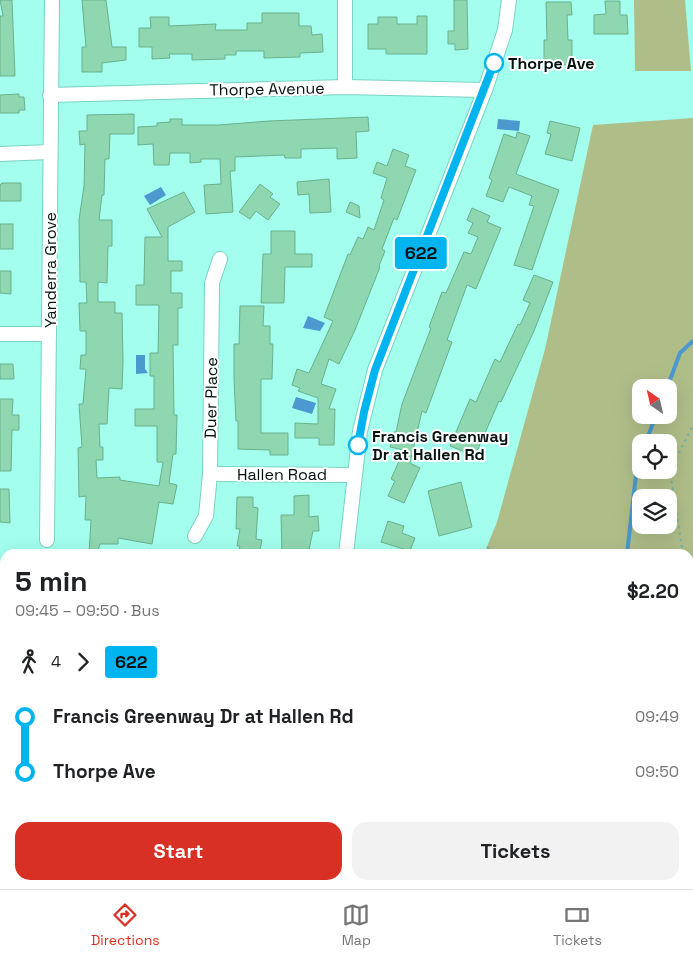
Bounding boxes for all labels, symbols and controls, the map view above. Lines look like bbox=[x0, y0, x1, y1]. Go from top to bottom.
marker: Thorpe Ave bbox=[484, 53, 504, 73]
place label: Thorpe Ave bbox=[508, 53, 594, 74]
street label: Thorpe Avenue bbox=[209, 77, 325, 101]
street label: Yanderra Grove bbox=[40, 212, 61, 328]
line badge: 622 bbox=[392, 237, 450, 269]
text: 622 bbox=[405, 241, 437, 264]
street label: Duer Place bbox=[200, 357, 222, 439]
north arrow bbox=[632, 379, 678, 424]
map controls bbox=[632, 379, 677, 534]
place label: Francis Greenway Dr at Hallen Rd bbox=[372, 426, 508, 465]
button: locate bbox=[632, 434, 677, 479]
marker: Francis Greenway Dr at Hallen Rd bbox=[348, 435, 368, 455]
street label: Hallen Road bbox=[237, 464, 327, 485]
button: layers bbox=[632, 489, 677, 534]
text: 5 min bbox=[15, 563, 88, 599]
text: $2.20 bbox=[627, 579, 679, 604]
text: 09:45 – 09:50 · Bus bbox=[15, 600, 160, 621]
icon: walk bbox=[15, 648, 43, 676]
icon: forward bbox=[69, 648, 97, 676]
text: 622 bbox=[115, 650, 147, 673]
text: 4 bbox=[51, 651, 61, 672]
text: Francis Greenway Dr at Hallen Rd bbox=[53, 704, 354, 729]
text: 09:49 bbox=[635, 706, 679, 727]
text: Thorpe Ave bbox=[53, 759, 156, 784]
text: 09:50 bbox=[635, 761, 679, 782]
button: Start bbox=[15, 822, 342, 880]
button: Tickets bbox=[352, 822, 679, 880]
tab: Directions bbox=[91, 901, 160, 949]
tab: Map bbox=[342, 901, 371, 949]
tab: Tickets bbox=[553, 901, 602, 949]

